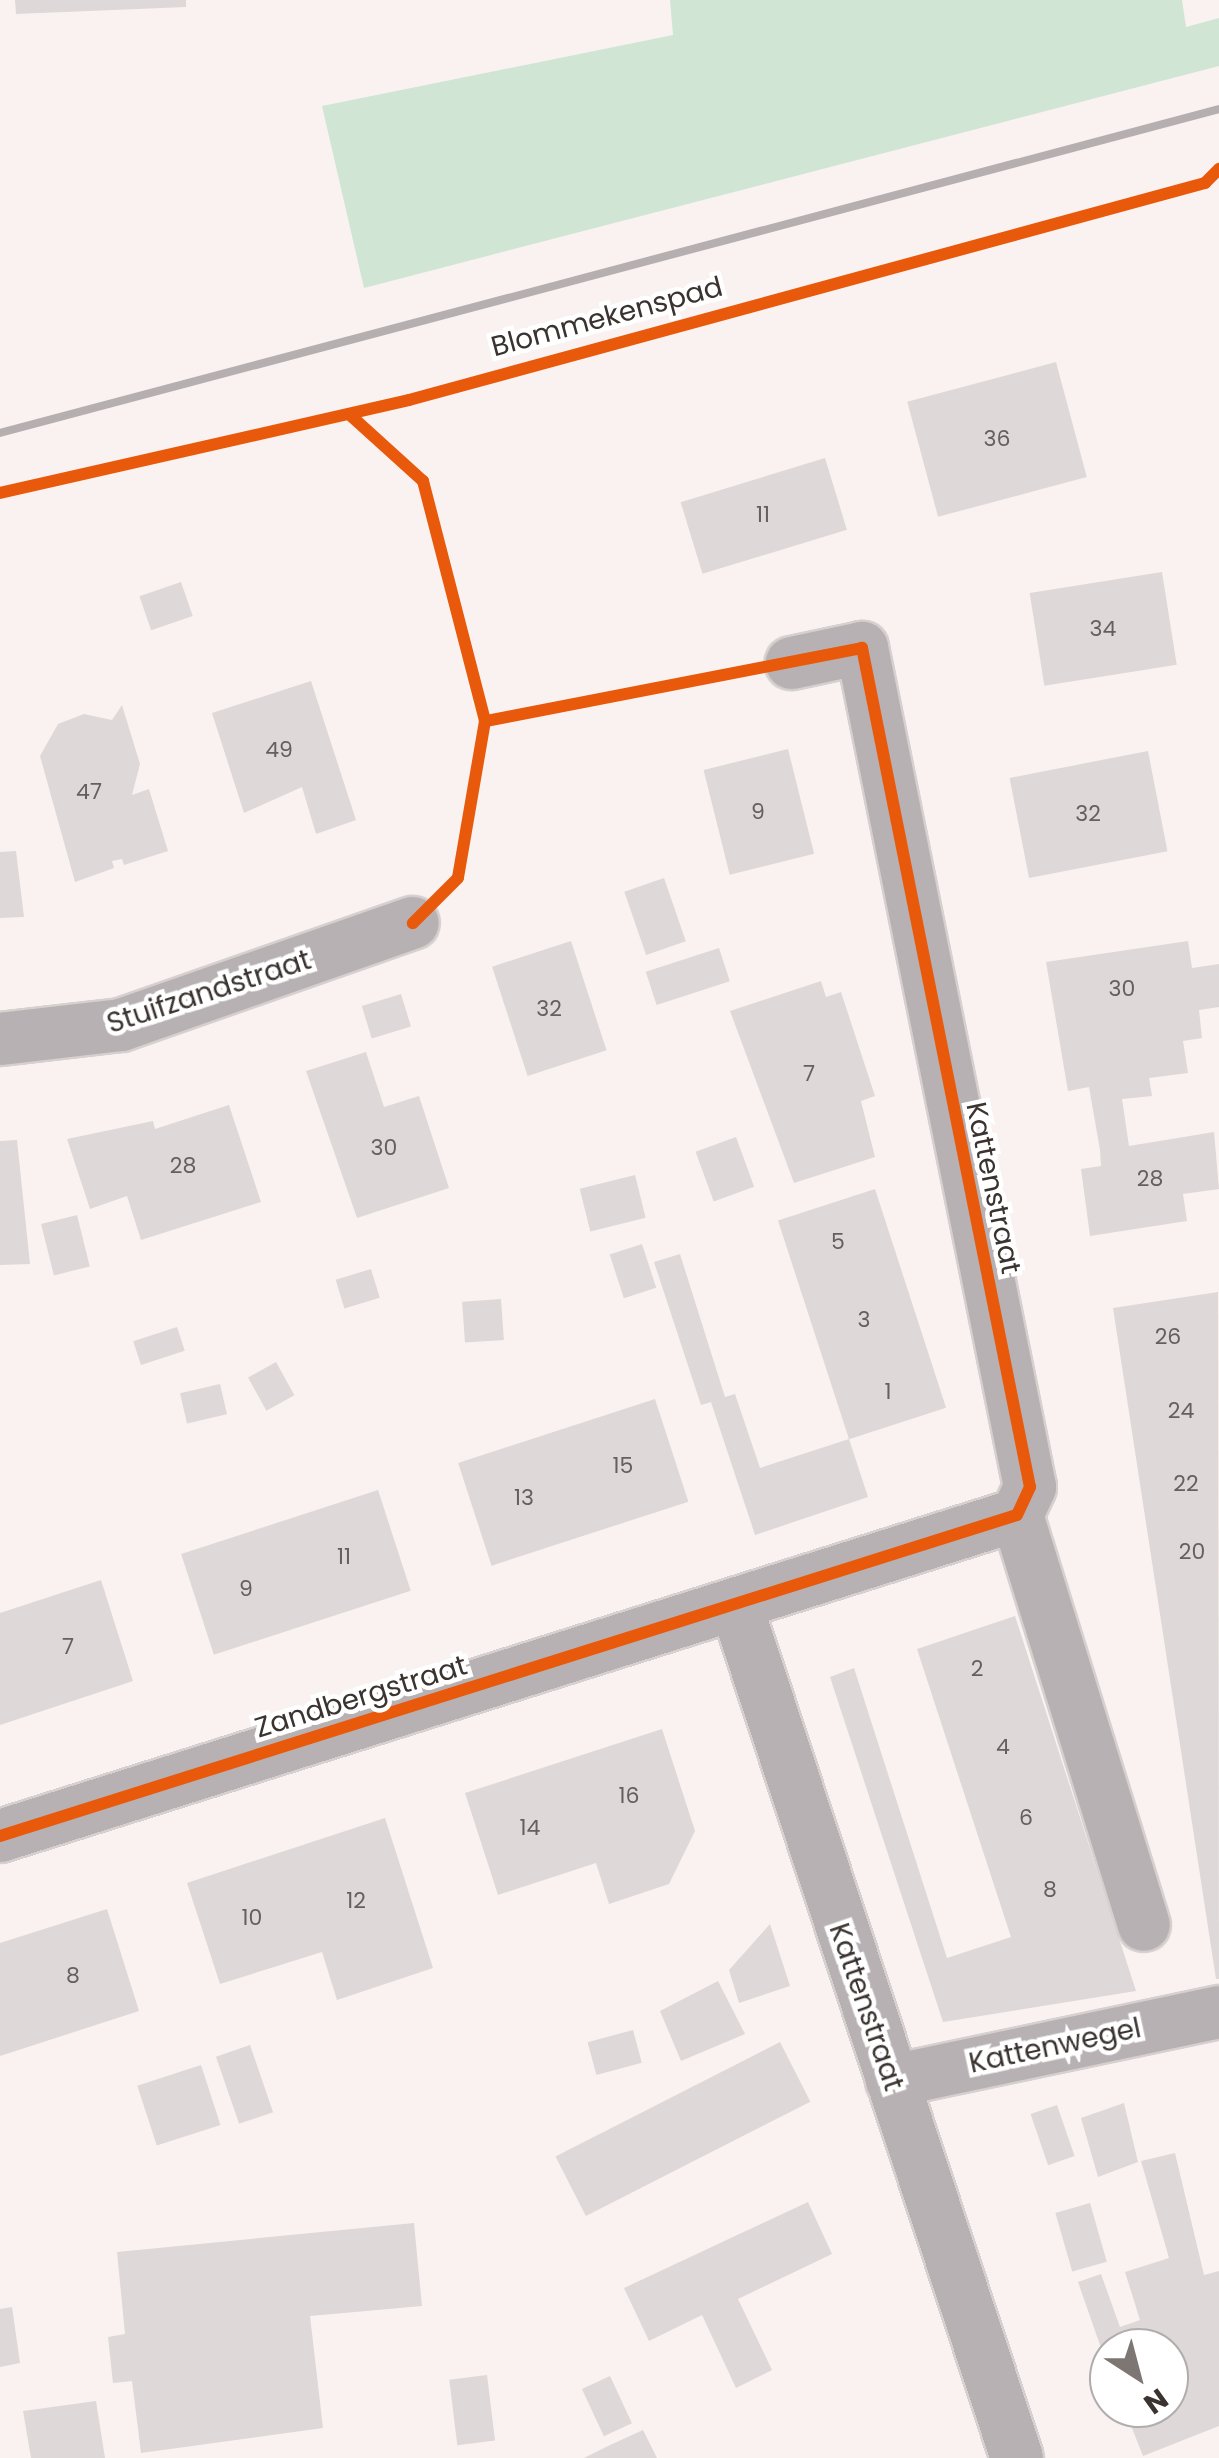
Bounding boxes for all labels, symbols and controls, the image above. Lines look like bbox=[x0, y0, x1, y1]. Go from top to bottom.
street label: Blommekenspad bbox=[488, 270, 726, 364]
house number: 36 bbox=[984, 426, 1010, 452]
house number: 11 bbox=[756, 502, 770, 528]
house number: 34 bbox=[1090, 616, 1116, 642]
house number: 49 bbox=[265, 737, 293, 763]
house number: 47 bbox=[76, 779, 102, 805]
house number: 9 bbox=[751, 799, 765, 825]
house number: 32 bbox=[1075, 801, 1101, 827]
street label: Stuifzandstraat bbox=[103, 943, 315, 1041]
house number: 30 bbox=[1109, 976, 1135, 1002]
house number: 32 bbox=[536, 996, 562, 1022]
house number: 7 bbox=[803, 1061, 815, 1087]
street label: Kattenstraat bbox=[958, 1099, 1028, 1277]
house number: 30 bbox=[371, 1135, 397, 1161]
house number: 28 bbox=[170, 1153, 196, 1179]
house number: 28 bbox=[1137, 1166, 1163, 1192]
house number: 5 bbox=[831, 1229, 845, 1255]
house number: 3 bbox=[858, 1307, 870, 1333]
house number: 26 bbox=[1155, 1324, 1181, 1350]
house number: 1 bbox=[884, 1379, 892, 1405]
house number: 24 bbox=[1168, 1398, 1194, 1424]
house number: 15 bbox=[613, 1453, 633, 1479]
house number: 22 bbox=[1173, 1471, 1199, 1497]
house number: 13 bbox=[514, 1485, 534, 1511]
house number: 20 bbox=[1179, 1539, 1205, 1565]
house number: 11 bbox=[337, 1544, 351, 1570]
house number: 9 bbox=[239, 1576, 253, 1602]
house number: 7 bbox=[62, 1634, 74, 1660]
street label: Zandbergstraat bbox=[251, 1649, 471, 1745]
house number: 2 bbox=[971, 1656, 983, 1682]
house number: 4 bbox=[996, 1734, 1010, 1760]
house number: 16 bbox=[618, 1783, 640, 1809]
house number: 6 bbox=[1019, 1805, 1033, 1831]
house number: 14 bbox=[520, 1815, 540, 1841]
house number: 8 bbox=[1043, 1877, 1057, 1903]
house number: 12 bbox=[346, 1888, 366, 1914]
house number: 10 bbox=[242, 1905, 262, 1931]
street label: Kattenstraat bbox=[822, 1919, 910, 2095]
house number: 8 bbox=[66, 1963, 80, 1989]
street label: Kattenwegel bbox=[966, 2011, 1144, 2081]
north arrow bbox=[1089, 2328, 1189, 2428]
text: N bbox=[1136, 2379, 1176, 2423]

